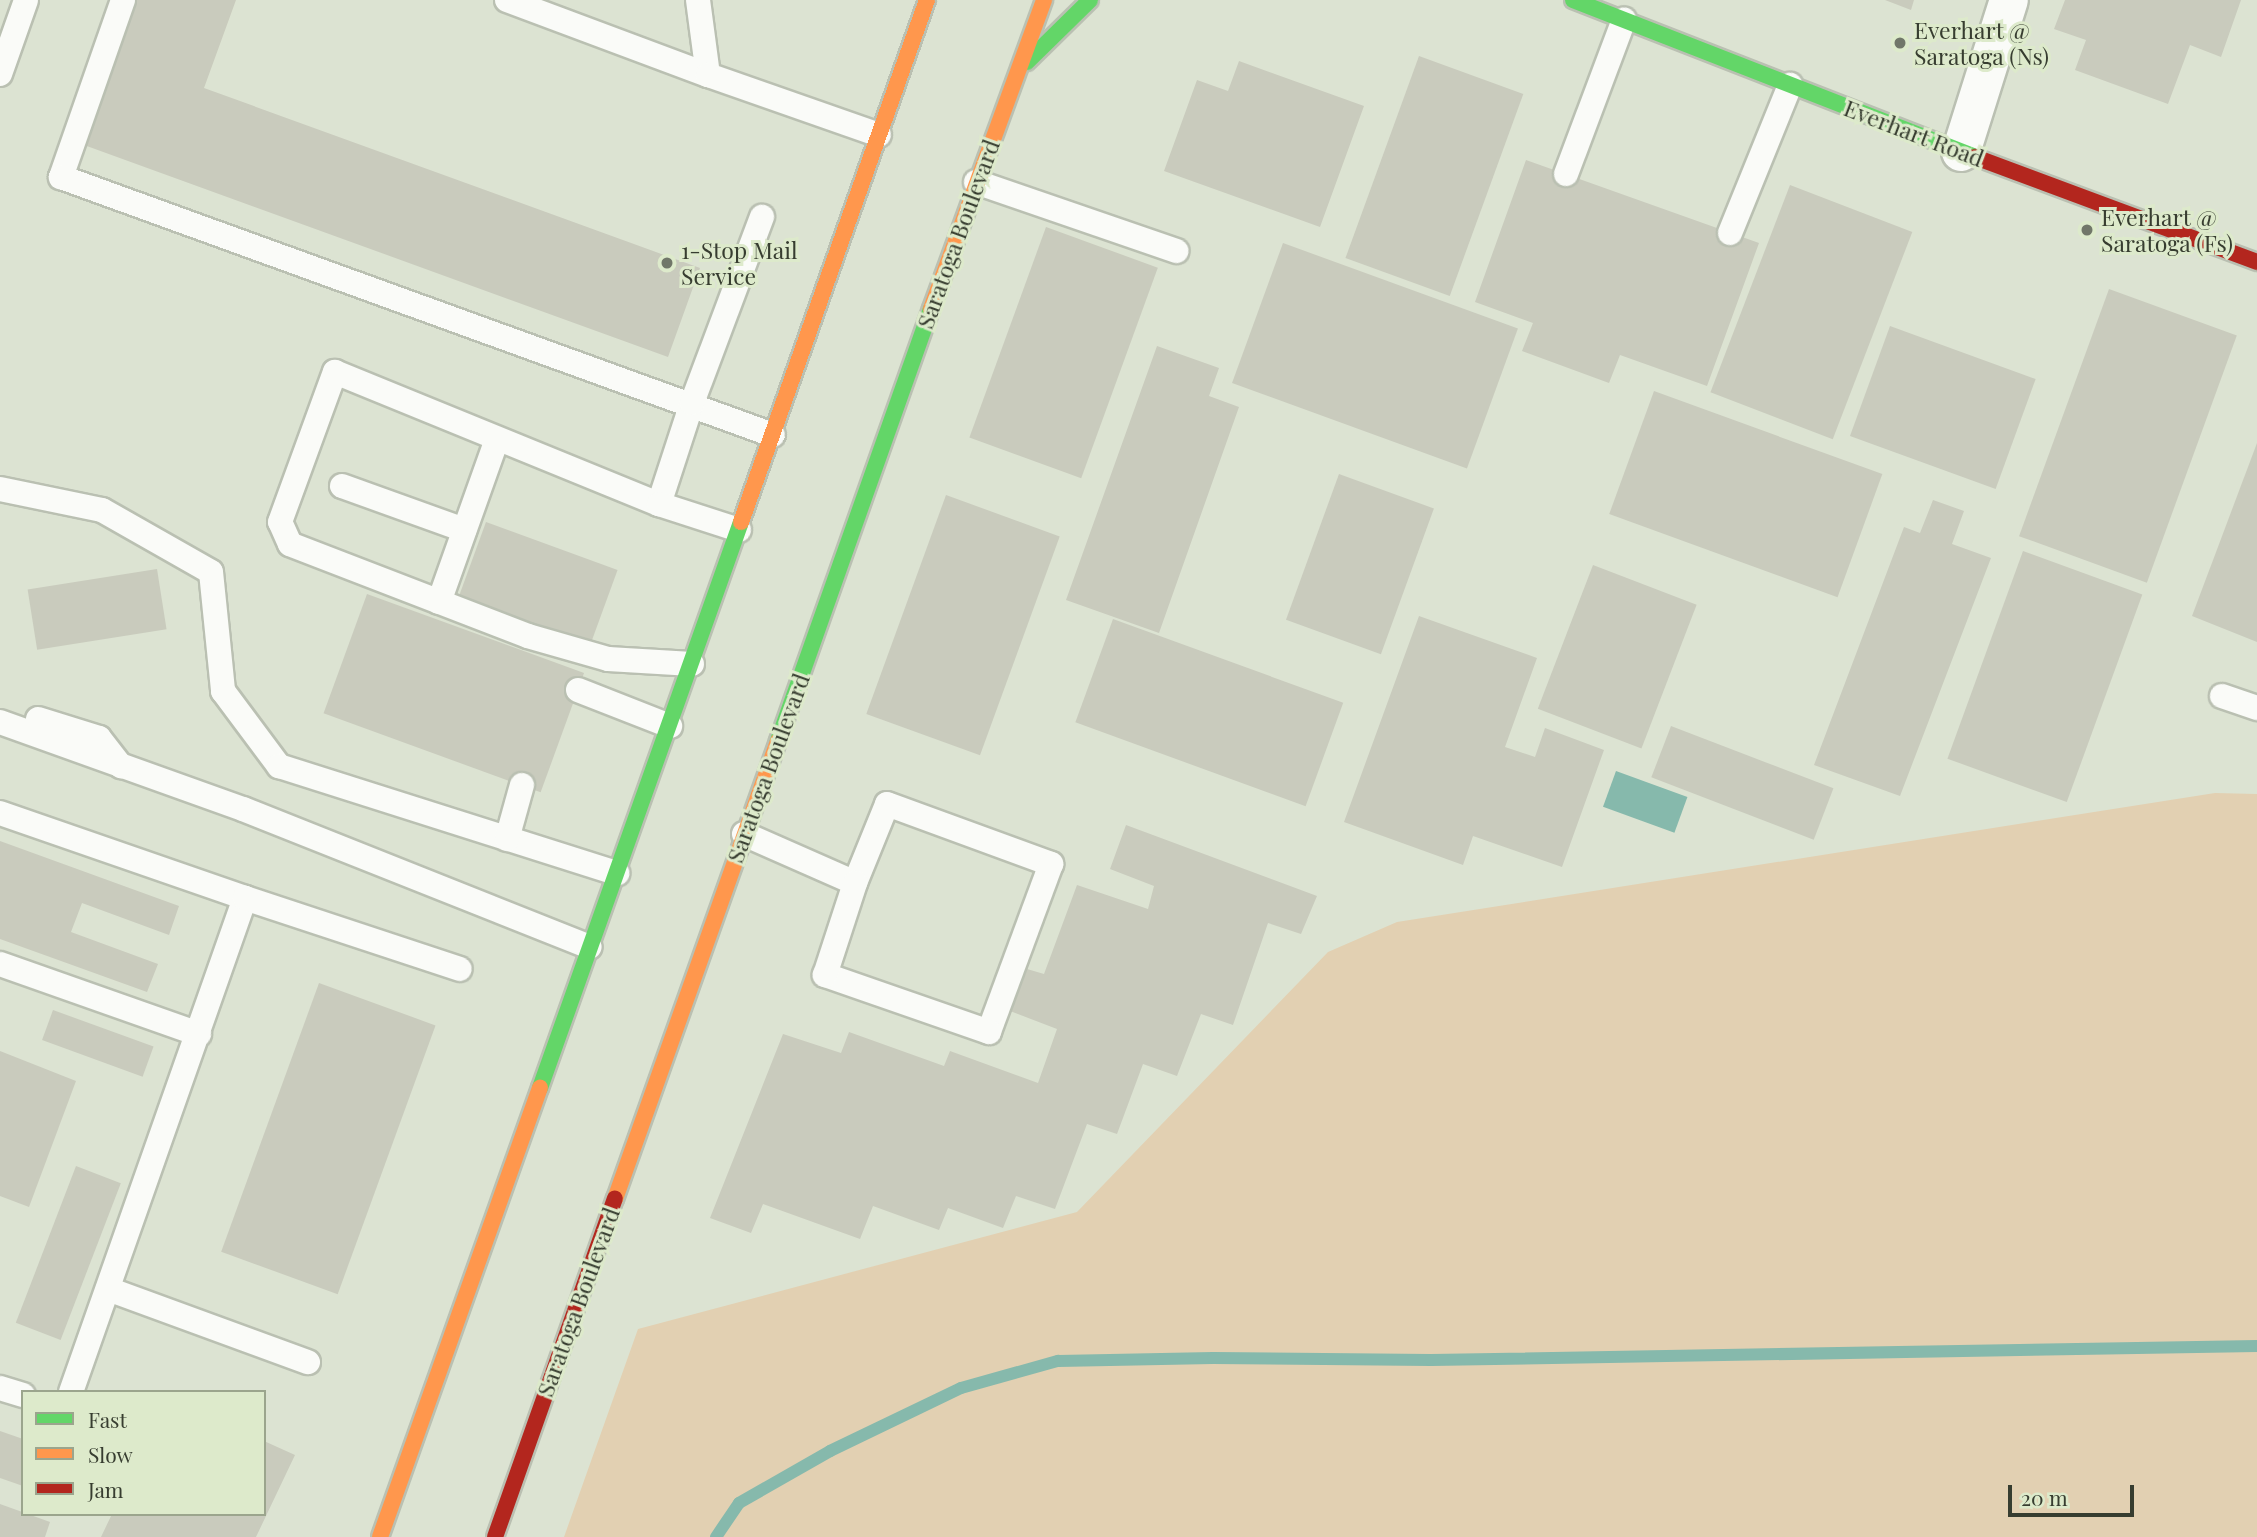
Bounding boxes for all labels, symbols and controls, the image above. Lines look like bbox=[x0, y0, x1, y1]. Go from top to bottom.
place label: Everhart @ Saratoga (Ns) bbox=[1914, 16, 2049, 70]
marker: Everhart @ Saratoga (Ns) bbox=[1892, 35, 1908, 51]
street label: Everhart Road bbox=[1840, 94, 1988, 172]
street label: Saratoga Boulevard bbox=[911, 136, 1005, 332]
place label: Everhart @ Saratoga (Fs) bbox=[2101, 203, 2233, 257]
marker: Everhart @ Saratoga (Fs) bbox=[2079, 222, 2095, 238]
place label: 1-Stop Mail Service bbox=[681, 236, 798, 290]
marker: 1-Stop Mail Service bbox=[659, 255, 675, 271]
street label: Saratoga Boulevard bbox=[721, 670, 815, 866]
street label: Saratoga Boulevard bbox=[531, 1204, 625, 1400]
legend bbox=[21, 1390, 266, 1516]
text: Fast bbox=[88, 1405, 127, 1433]
text: Slow bbox=[88, 1440, 133, 1468]
scale bar bbox=[2012, 1470, 2138, 1514]
text: Jam bbox=[88, 1475, 124, 1503]
text: 20 m bbox=[2021, 1483, 2068, 1511]

